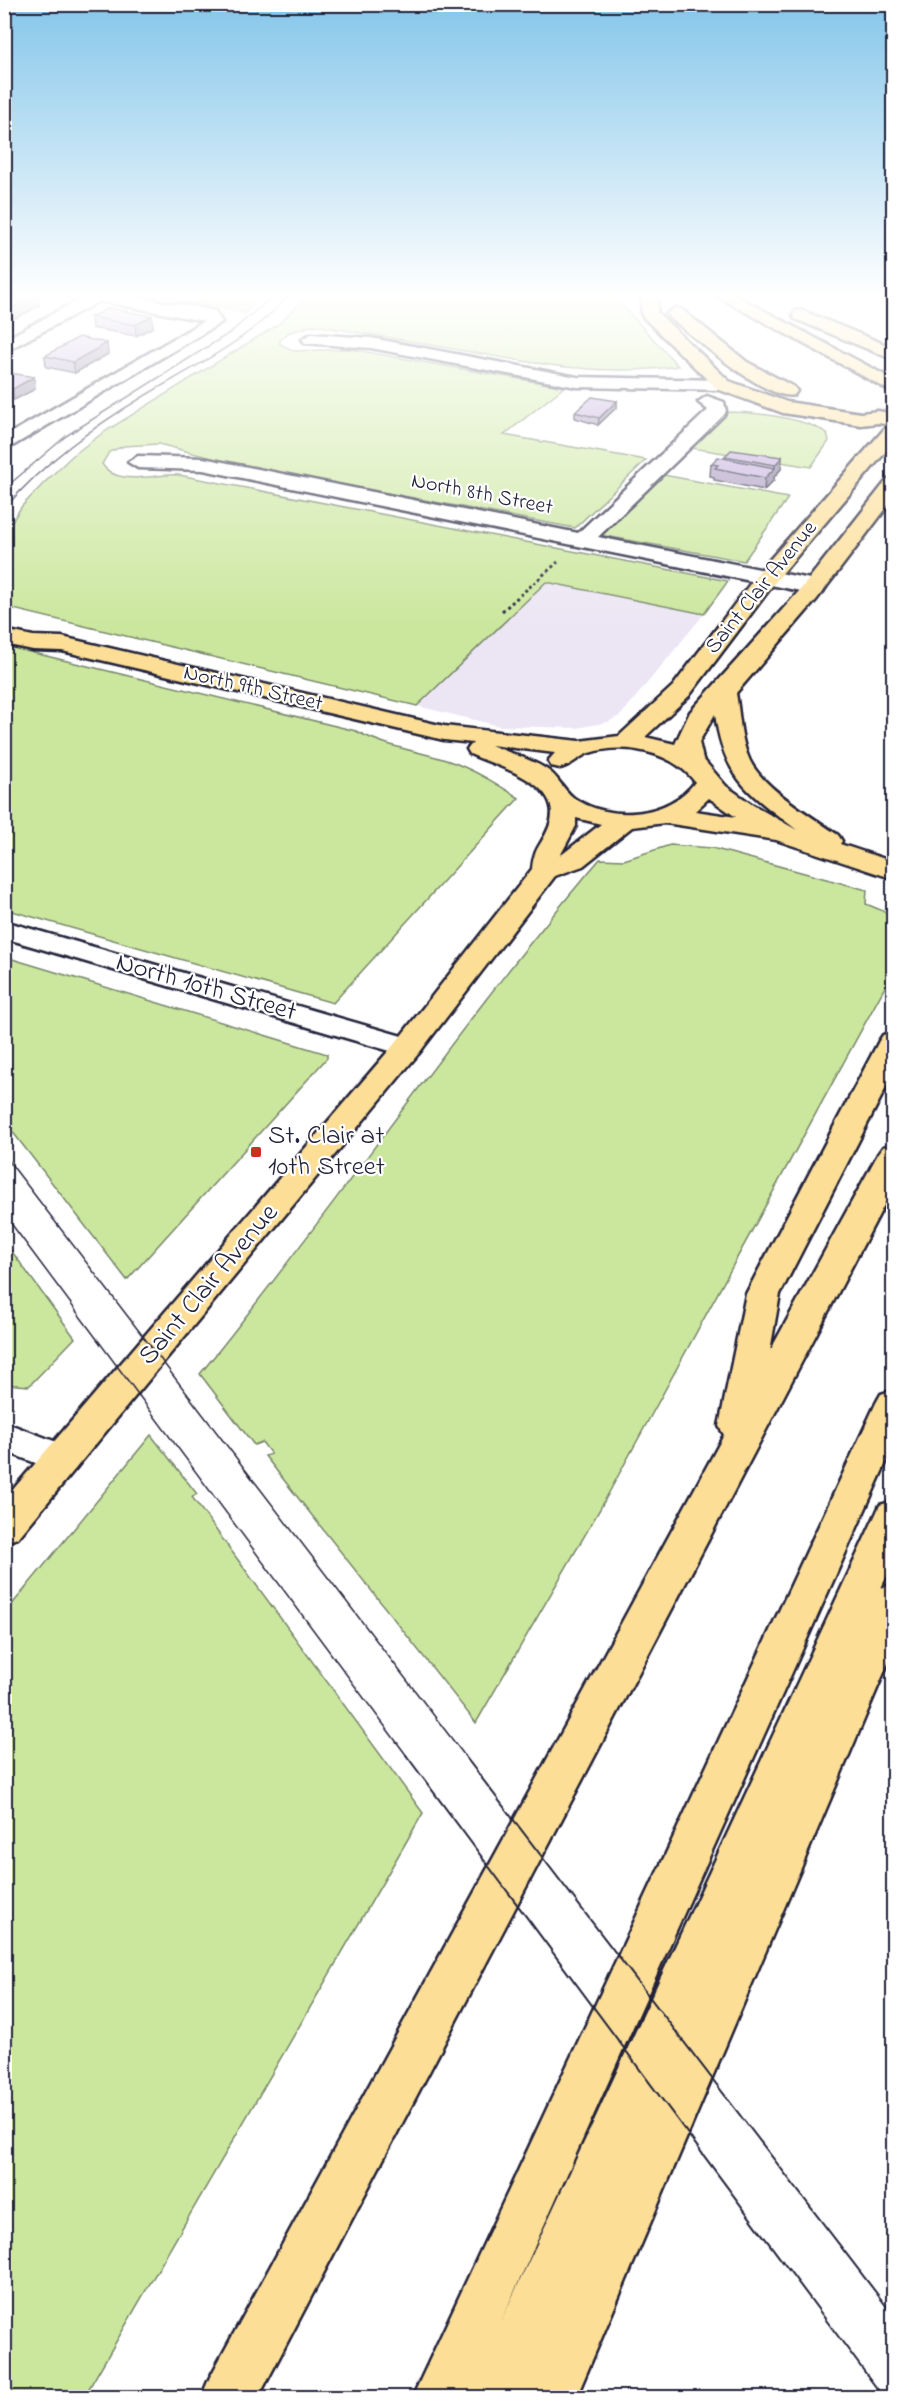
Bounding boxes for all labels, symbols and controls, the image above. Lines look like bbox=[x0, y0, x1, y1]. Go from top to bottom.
street label: North 8th Street bbox=[409, 466, 556, 525]
street label: Saint Clair Avenue bbox=[698, 514, 826, 662]
street label: North 9th Street bbox=[180, 657, 326, 721]
street label: North 10th Street bbox=[111, 944, 301, 1032]
place label: St. Clair at 10th Street bbox=[268, 1117, 385, 1187]
marker: St. Clair at 10th Street bbox=[249, 1145, 263, 1159]
street label: Saint Clair Avenue bbox=[130, 1195, 289, 1374]

